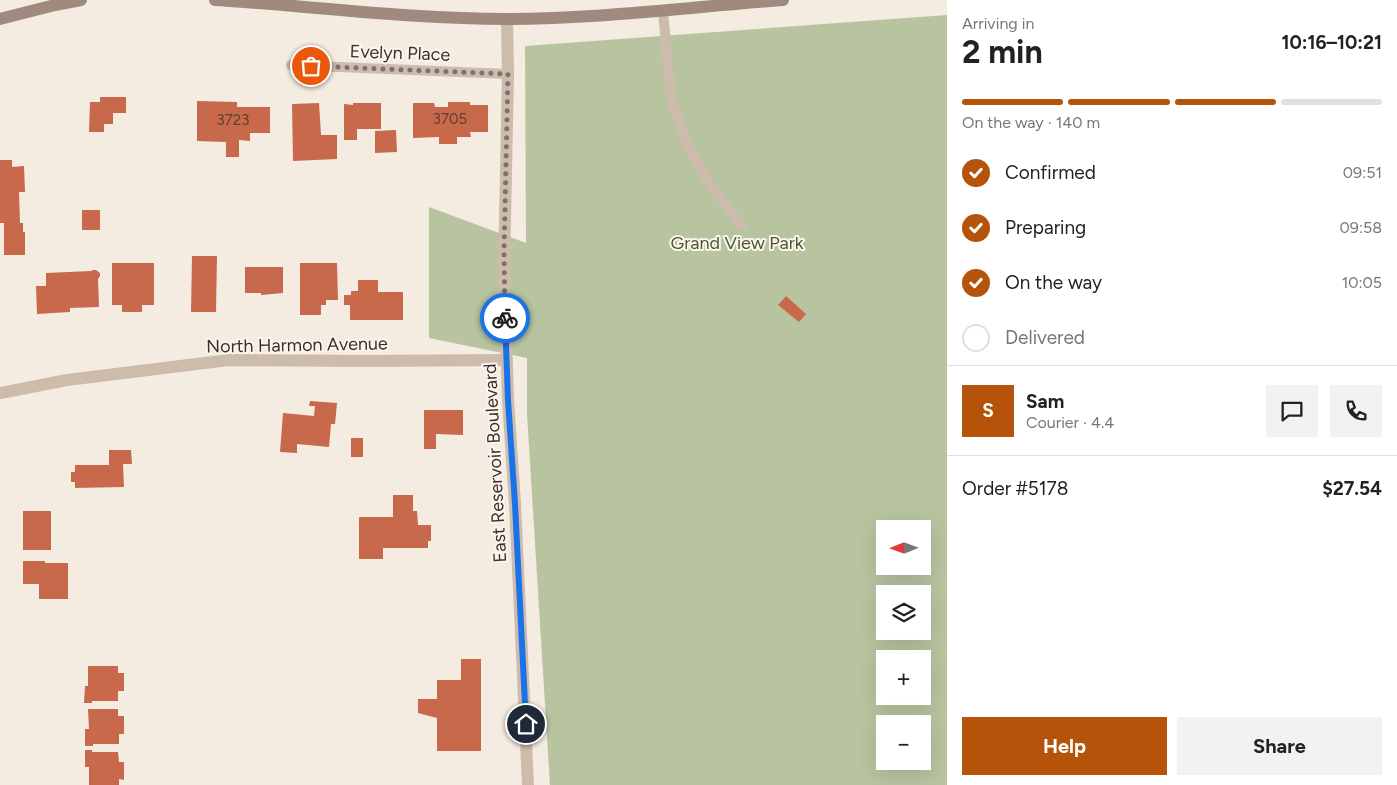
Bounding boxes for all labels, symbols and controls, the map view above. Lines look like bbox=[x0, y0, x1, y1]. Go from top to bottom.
text: Arriving in bbox=[962, 14, 1034, 33]
text: 10:16–10:21 bbox=[1281, 31, 1382, 54]
text: 2 min bbox=[962, 33, 1043, 71]
street label: Evelyn Place bbox=[349, 40, 451, 66]
pin bbox=[290, 45, 332, 87]
icon: bag bbox=[297, 52, 325, 80]
house number: 3705 bbox=[433, 110, 467, 128]
house number: 3723 bbox=[217, 111, 249, 129]
text: On the way · 140 m bbox=[962, 113, 1100, 132]
icon: check bbox=[962, 159, 990, 187]
text: Confirmed bbox=[1005, 161, 1096, 184]
text: 09:51 bbox=[1343, 163, 1382, 182]
icon: check bbox=[962, 214, 990, 242]
text: Preparing bbox=[1005, 216, 1086, 239]
text: 09:58 bbox=[1340, 218, 1382, 237]
park label: Grand View Park bbox=[670, 232, 804, 254]
icon: check bbox=[962, 269, 990, 297]
text: On the way bbox=[1005, 271, 1102, 294]
text: 10:05 bbox=[1342, 273, 1382, 292]
courier bbox=[480, 293, 530, 343]
icon: bike bbox=[491, 304, 519, 332]
text: Delivered bbox=[1005, 326, 1085, 349]
street label: North Harmon Avenue bbox=[206, 332, 388, 358]
street label: East Reservoir Boulevard bbox=[479, 363, 511, 563]
button: chat bbox=[1266, 385, 1318, 437]
button: phone bbox=[1330, 385, 1382, 437]
text: Sam bbox=[1026, 390, 1064, 413]
text: S bbox=[982, 399, 994, 422]
text: Courier · 4.4 bbox=[1026, 413, 1114, 432]
text: Order #5178 bbox=[962, 477, 1068, 500]
text: $27.54 bbox=[1322, 477, 1382, 500]
north arrow bbox=[876, 520, 931, 575]
map controls bbox=[876, 520, 931, 770]
button: layers bbox=[876, 585, 931, 640]
button: + bbox=[876, 650, 931, 705]
pin bbox=[505, 703, 547, 745]
icon: home bbox=[512, 710, 540, 738]
button: − bbox=[876, 715, 931, 770]
button: Help bbox=[962, 717, 1167, 775]
button: Share bbox=[1177, 717, 1382, 775]

